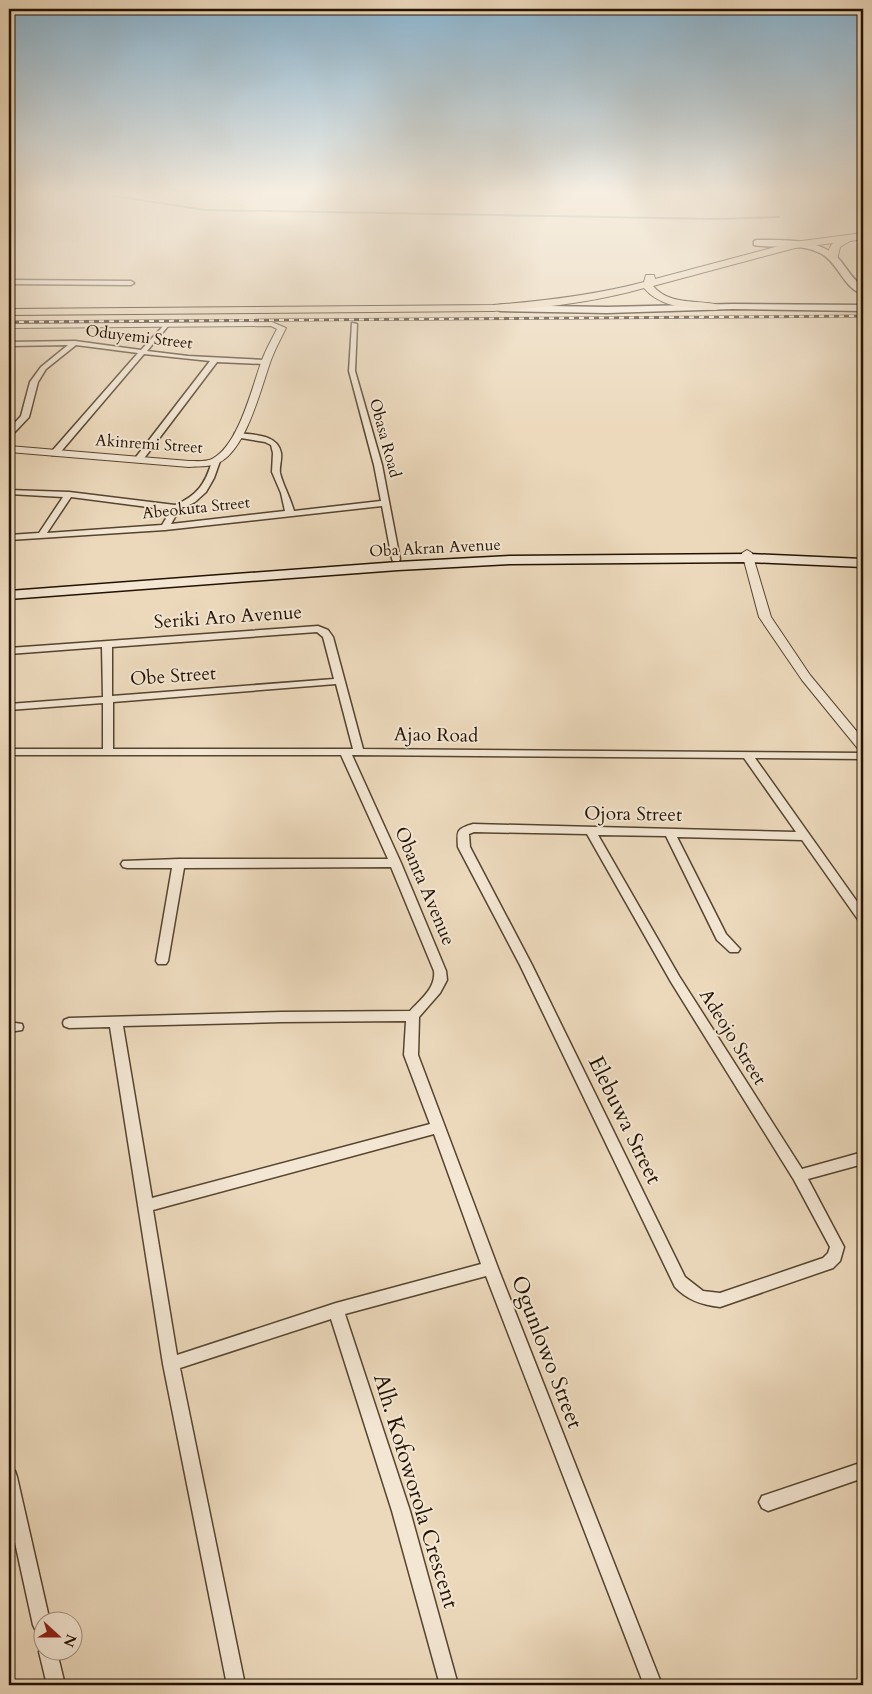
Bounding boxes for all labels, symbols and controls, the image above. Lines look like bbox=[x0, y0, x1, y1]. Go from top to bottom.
street label: Oduyemi Street bbox=[84, 320, 194, 354]
street label: Obasa Road bbox=[364, 396, 406, 480]
street label: Akinremi Street bbox=[95, 429, 203, 459]
street label: Abeokuta Street bbox=[141, 491, 251, 525]
street label: Oba Akran Avenue bbox=[369, 534, 501, 562]
street label: Seriki Aro Avenue bbox=[153, 599, 303, 635]
street label: Obe Street bbox=[129, 660, 217, 692]
street label: Ajao Road bbox=[394, 721, 478, 749]
street label: Ojora Street bbox=[584, 800, 682, 828]
street label: Obanta Avenue bbox=[388, 823, 462, 949]
street label: Adeojo Street bbox=[693, 984, 773, 1090]
street label: Elebuwa Street bbox=[581, 1051, 669, 1189]
street label: Ogunlowo Street bbox=[504, 1271, 590, 1433]
street label: Alh. Kofoworola Crescent bbox=[366, 1370, 466, 1612]
north arrow bbox=[32, 1612, 82, 1662]
text: N bbox=[59, 1631, 81, 1650]

